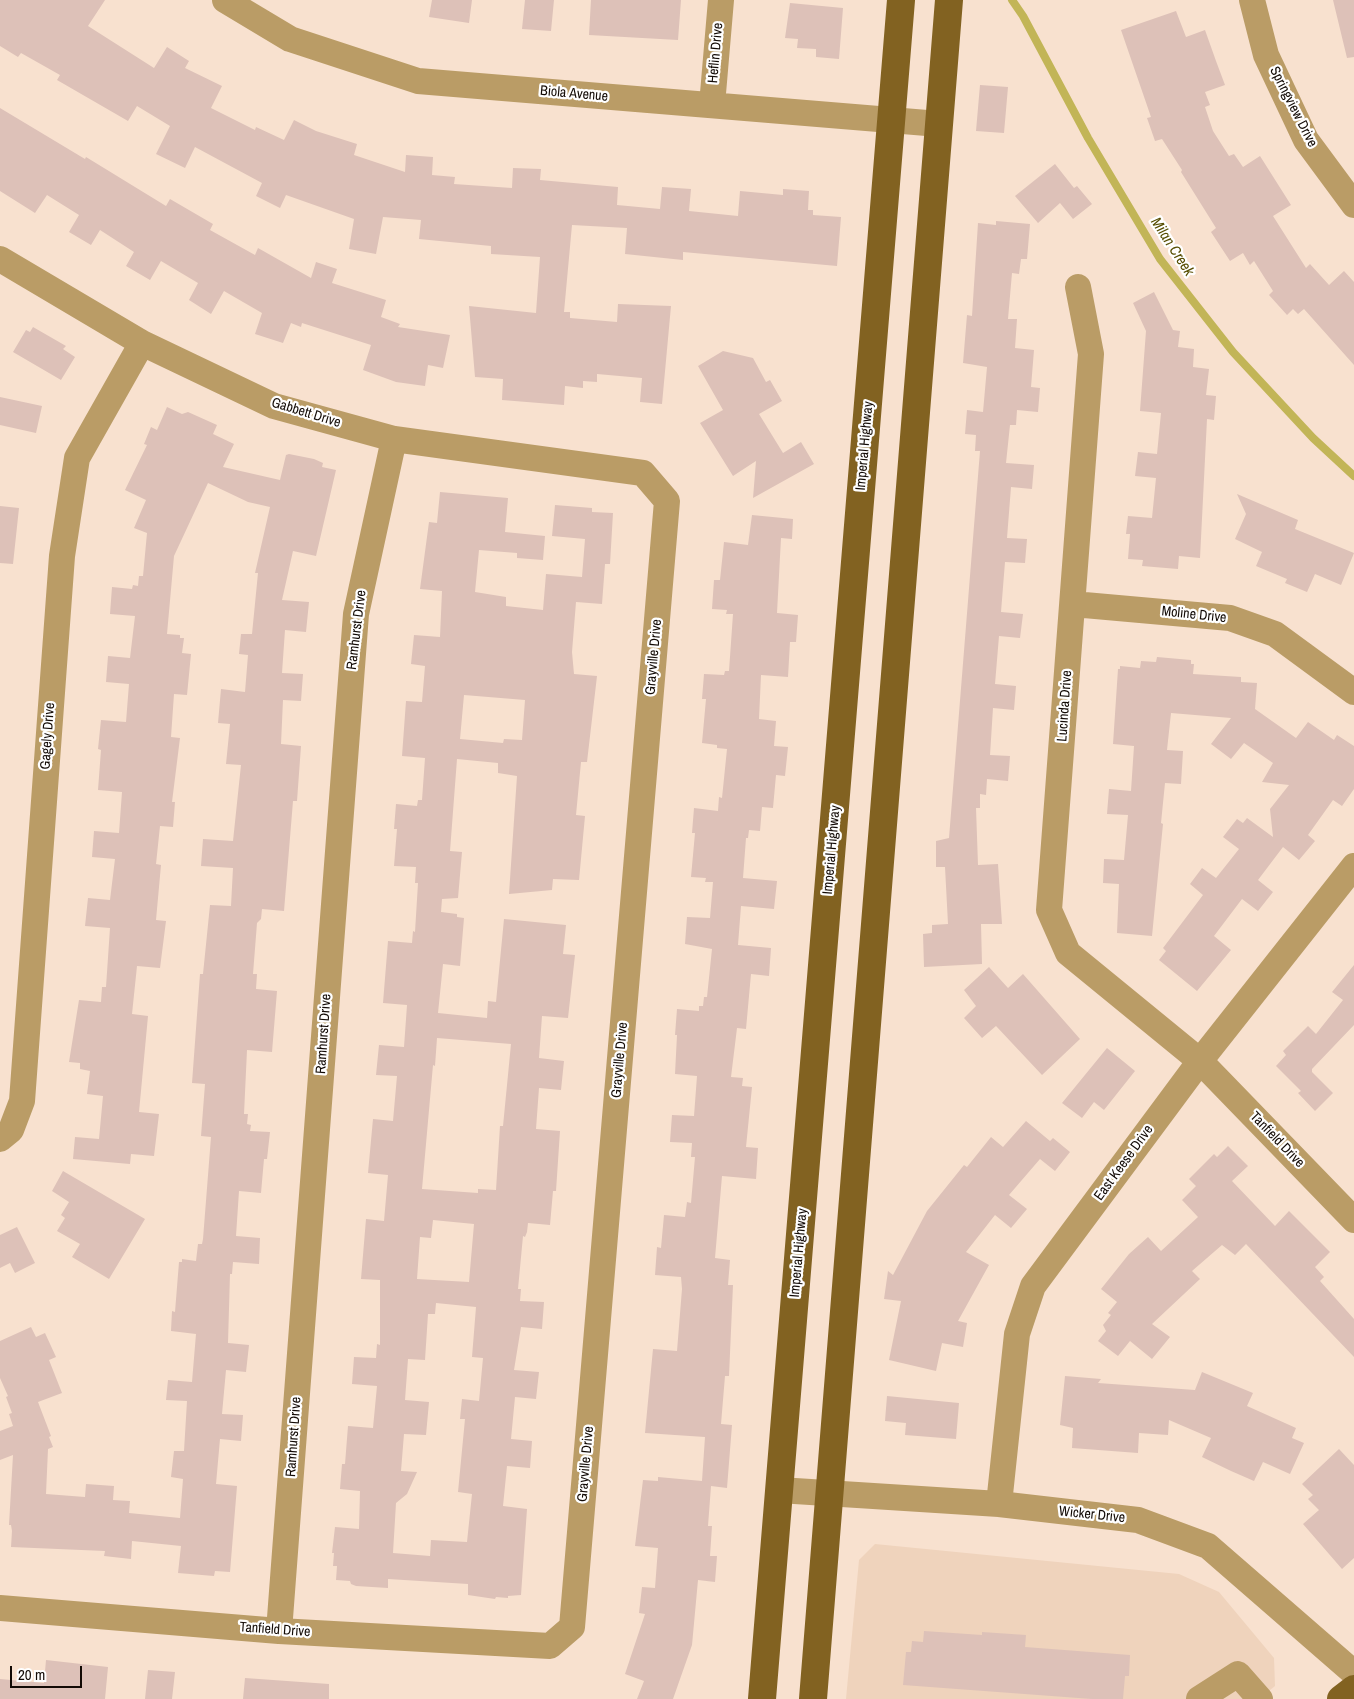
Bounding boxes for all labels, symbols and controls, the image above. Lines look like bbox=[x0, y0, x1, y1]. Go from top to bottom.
street label: Heflin Drive bbox=[705, 22, 727, 84]
street label: Springview Drive bbox=[1266, 64, 1320, 150]
street label: Biola Avenue bbox=[539, 83, 609, 105]
water label: Milan Creek bbox=[1146, 214, 1198, 280]
street label: Gabbett Drive bbox=[269, 395, 343, 431]
street label: Imperial Highway bbox=[853, 401, 877, 491]
street label: Ramhurst Drive bbox=[344, 589, 370, 671]
street label: Moline Drive bbox=[1161, 603, 1227, 627]
street label: Grayville Drive bbox=[642, 618, 666, 696]
street label: Lucinda Drive bbox=[1054, 670, 1076, 742]
street label: Gagely Drive bbox=[37, 702, 59, 770]
street label: Imperial Highway bbox=[820, 805, 844, 895]
street label: Ramhurst Drive bbox=[313, 993, 335, 1075]
street label: Grayville Drive bbox=[608, 1021, 632, 1099]
street label: Tanfield Drive bbox=[1246, 1109, 1308, 1171]
street label: East Keese Drive bbox=[1091, 1122, 1157, 1204]
street label: Imperial Highway bbox=[787, 1208, 811, 1298]
street label: Ramhurst Drive bbox=[283, 1396, 305, 1478]
street label: Grayville Drive bbox=[574, 1425, 598, 1503]
street label: Wicker Drive bbox=[1058, 1503, 1126, 1527]
street label: Tanfield Drive bbox=[239, 1619, 311, 1641]
scale bar bbox=[12, 1656, 85, 1688]
text: 20 m bbox=[18, 1664, 45, 1685]

